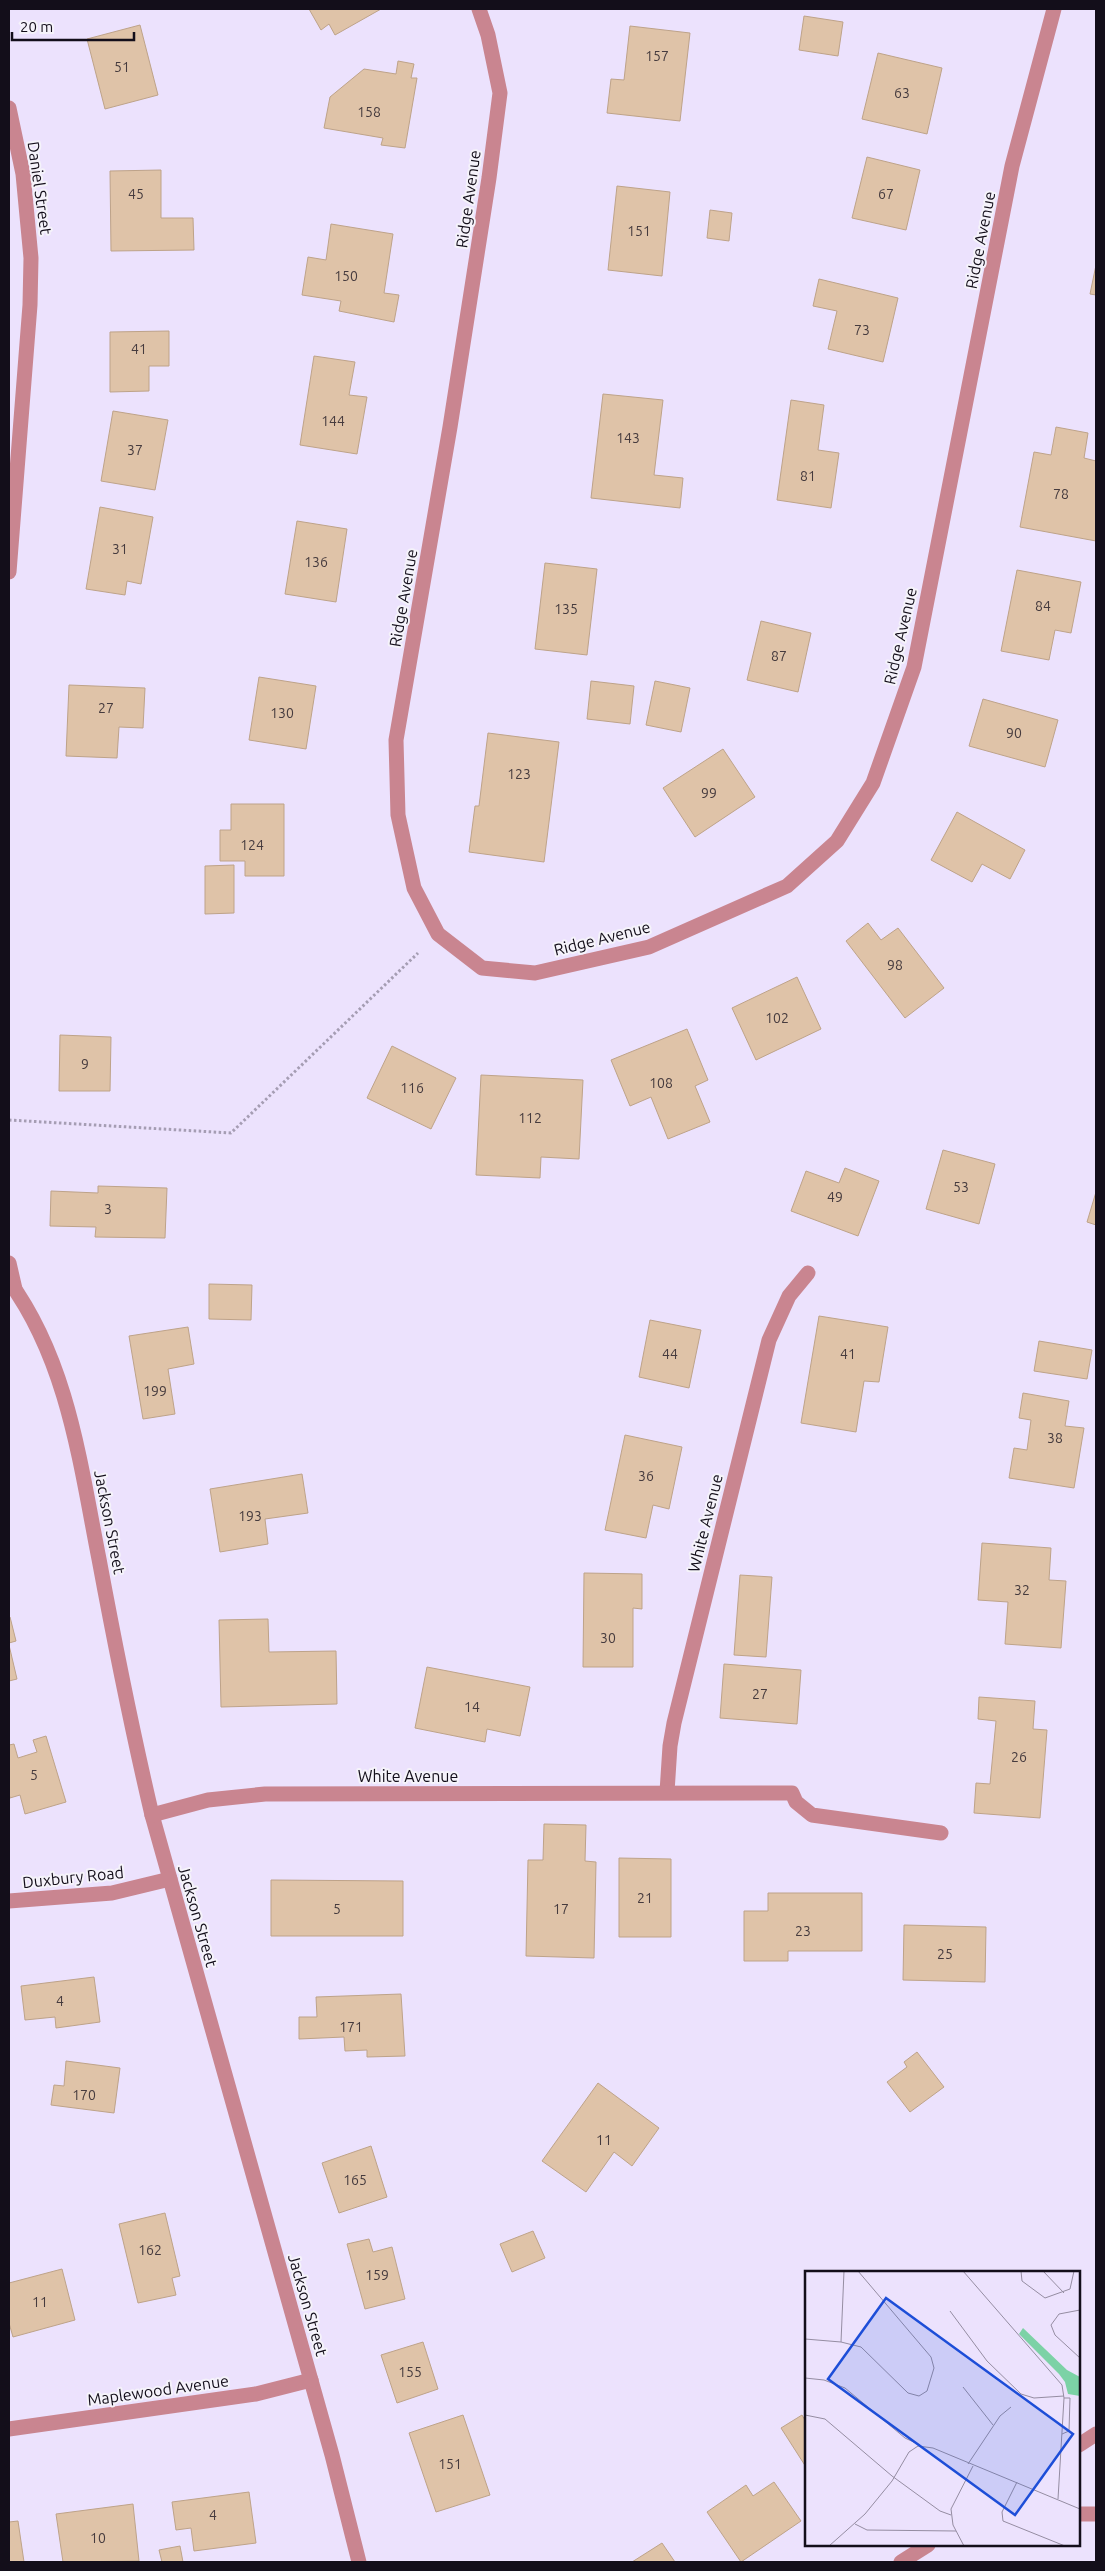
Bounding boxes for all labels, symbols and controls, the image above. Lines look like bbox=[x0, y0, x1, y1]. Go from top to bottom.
scale bar bbox=[12, 10, 135, 42]
text: 20 m bbox=[20, 18, 53, 35]
house number: 157 bbox=[645, 48, 669, 64]
house number: 51 bbox=[114, 59, 130, 75]
house number: 63 bbox=[894, 85, 910, 101]
house number: 158 bbox=[357, 104, 381, 120]
street label: Daniel Street bbox=[25, 140, 56, 236]
street label: Ridge Avenue bbox=[452, 149, 484, 249]
house number: 45 bbox=[128, 186, 144, 202]
house number: 67 bbox=[878, 186, 894, 202]
street label: Ridge Avenue bbox=[962, 190, 998, 290]
house number: 151 bbox=[627, 223, 651, 239]
house number: 150 bbox=[334, 268, 358, 284]
house number: 73 bbox=[854, 322, 870, 338]
house number: 41 bbox=[131, 341, 147, 357]
house number: 144 bbox=[321, 413, 345, 429]
house number: 143 bbox=[616, 430, 640, 446]
house number: 37 bbox=[127, 442, 143, 458]
house number: 81 bbox=[800, 468, 816, 484]
house number: 78 bbox=[1053, 486, 1069, 502]
house number: 31 bbox=[112, 541, 128, 557]
street label: Ridge Avenue bbox=[386, 548, 420, 648]
house number: 136 bbox=[304, 554, 328, 570]
street label: Ridge Avenue bbox=[880, 586, 920, 686]
house number: 84 bbox=[1035, 598, 1051, 614]
house number: 135 bbox=[554, 601, 578, 617]
house number: 87 bbox=[771, 648, 787, 664]
house number: 27 bbox=[98, 700, 114, 716]
house number: 130 bbox=[270, 705, 294, 721]
house number: 90 bbox=[1006, 725, 1022, 741]
house number: 123 bbox=[507, 766, 531, 782]
house number: 99 bbox=[701, 785, 717, 801]
house number: 124 bbox=[240, 837, 264, 853]
street label: Ridge Avenue bbox=[552, 917, 652, 959]
house number: 98 bbox=[887, 957, 903, 973]
house number: 102 bbox=[765, 1010, 789, 1026]
house number: 9 bbox=[81, 1056, 89, 1072]
house number: 108 bbox=[649, 1075, 673, 1091]
house number: 116 bbox=[400, 1080, 424, 1096]
house number: 112 bbox=[518, 1110, 542, 1126]
house number: 53 bbox=[953, 1179, 969, 1195]
house number: 49 bbox=[827, 1189, 843, 1205]
house number: 3 bbox=[104, 1201, 112, 1217]
house number: 44 bbox=[662, 1346, 678, 1362]
house number: 41 bbox=[840, 1346, 856, 1362]
house number: 199 bbox=[143, 1383, 167, 1399]
house number: 38 bbox=[1047, 1430, 1063, 1446]
house number: 36 bbox=[638, 1468, 654, 1484]
street label: Jackson Street bbox=[91, 1469, 129, 1576]
street label: White Avenue bbox=[684, 1472, 726, 1574]
house number: 193 bbox=[238, 1508, 262, 1524]
house number: 32 bbox=[1014, 1582, 1030, 1598]
house number: 30 bbox=[600, 1630, 616, 1646]
house number: 27 bbox=[752, 1686, 768, 1702]
house number: 14 bbox=[464, 1699, 480, 1715]
house number: 26 bbox=[1011, 1749, 1027, 1765]
house number: 5 bbox=[30, 1767, 38, 1783]
street label: White Avenue bbox=[358, 1767, 458, 1785]
street label: Duxbury Road bbox=[21, 1863, 125, 1891]
street label: Jackson Street bbox=[175, 1863, 221, 1970]
house number: 21 bbox=[637, 1890, 653, 1906]
house number: 5 bbox=[333, 1901, 341, 1917]
house number: 17 bbox=[553, 1901, 569, 1917]
house number: 23 bbox=[795, 1923, 811, 1939]
house number: 25 bbox=[937, 1946, 953, 1962]
house number: 4 bbox=[56, 1993, 64, 2009]
house number: 171 bbox=[339, 2019, 363, 2035]
house number: 170 bbox=[72, 2087, 96, 2103]
house number: 11 bbox=[596, 2132, 612, 2148]
house number: 165 bbox=[343, 2172, 367, 2188]
house number: 162 bbox=[138, 2242, 162, 2258]
street label: Jackson Street bbox=[285, 2252, 331, 2359]
house number: 159 bbox=[365, 2267, 389, 2283]
inset map bbox=[805, 2271, 1080, 2546]
house number: 11 bbox=[32, 2294, 48, 2310]
house number: 155 bbox=[398, 2364, 422, 2380]
street label: Maplewood Avenue bbox=[86, 2371, 230, 2409]
house number: 151 bbox=[438, 2456, 462, 2472]
house number: 4 bbox=[209, 2507, 217, 2523]
house number: 10 bbox=[90, 2530, 106, 2546]

